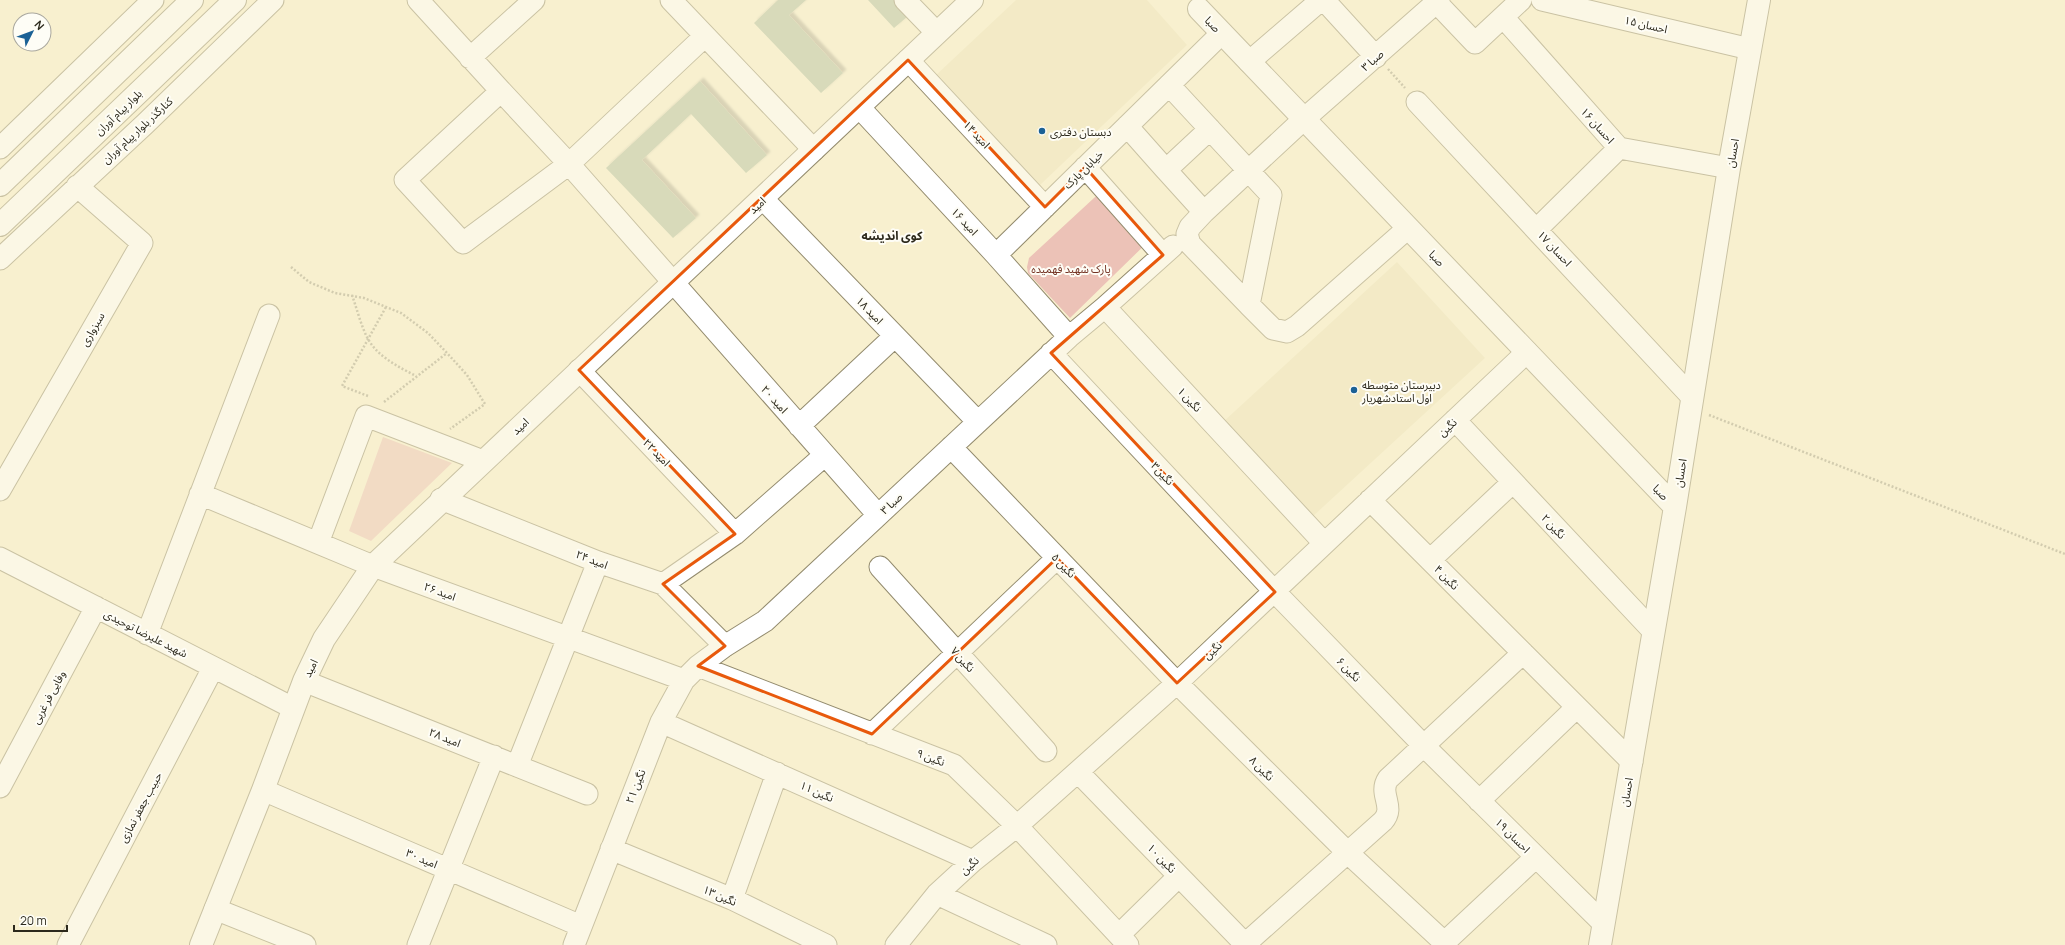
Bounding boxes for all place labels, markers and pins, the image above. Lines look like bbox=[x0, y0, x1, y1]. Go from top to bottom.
place label: دبستان دفتری bbox=[1050, 124, 1112, 139]
marker: دبستان دفتری bbox=[1037, 126, 1047, 136]
place label: دبیرستان متوسطه اول استادشهریار bbox=[1361, 377, 1441, 405]
marker: دبیرستان متوسطه اول استادشهریار bbox=[1349, 385, 1359, 395]

